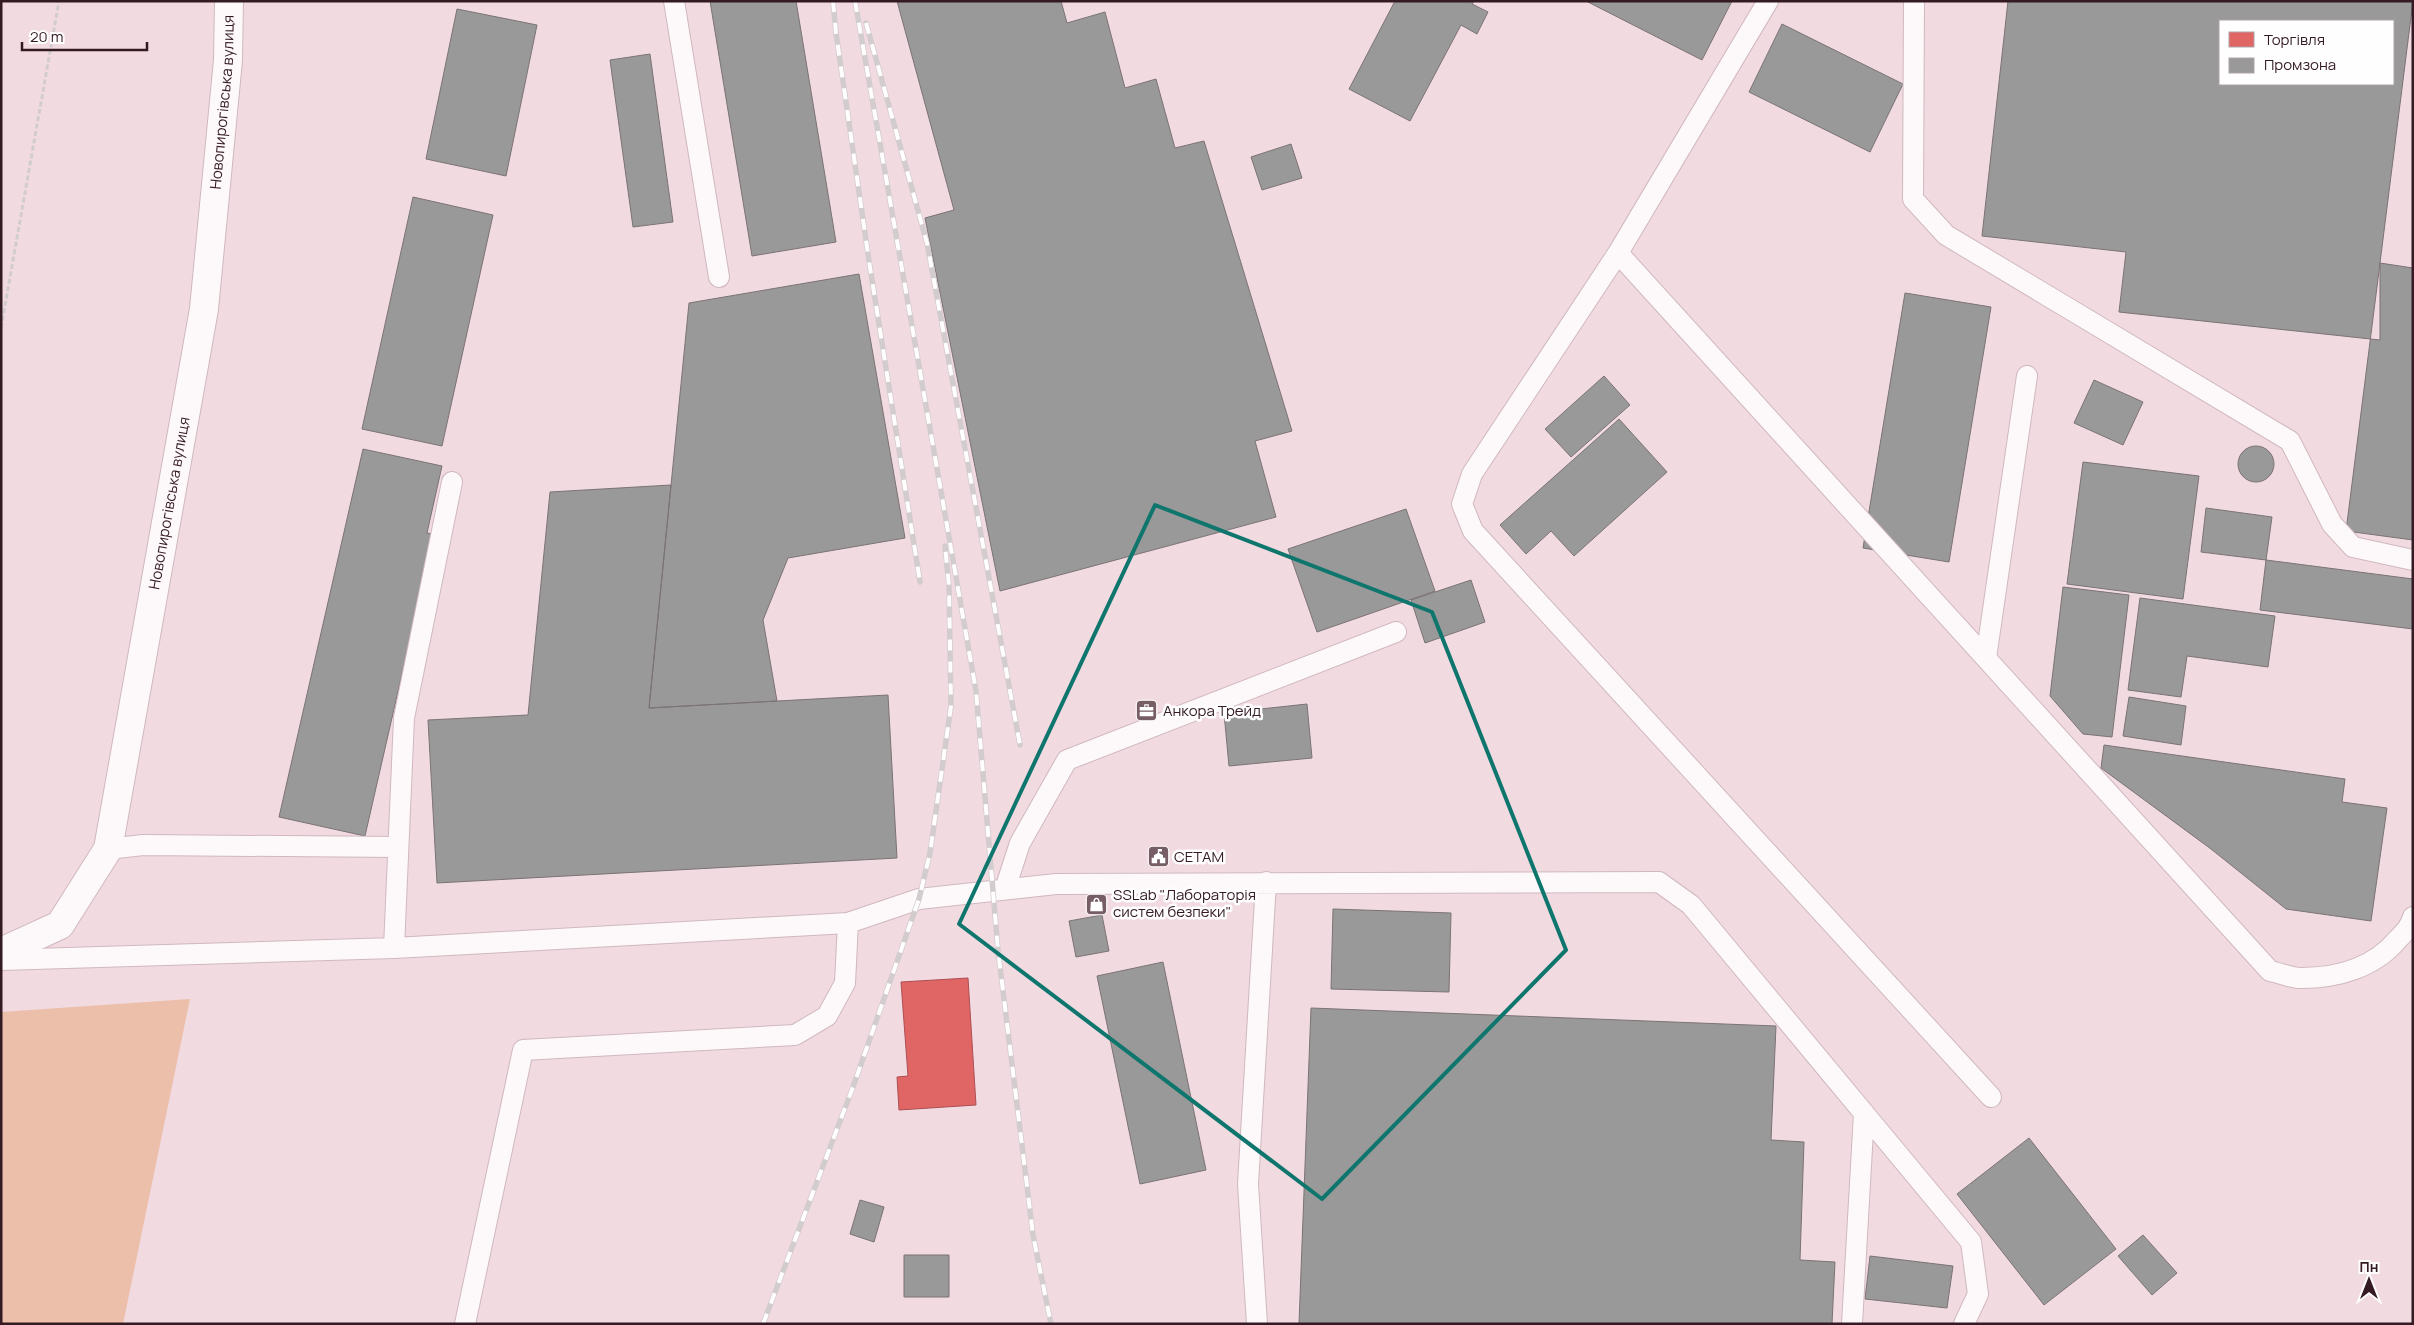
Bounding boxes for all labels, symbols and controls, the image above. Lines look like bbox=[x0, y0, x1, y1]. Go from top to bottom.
street label: Новопирогівська вулиця bbox=[205, 15, 239, 190]
scale bar bbox=[22, 20, 148, 52]
legend bbox=[2219, 20, 2394, 85]
text: 20 m bbox=[30, 26, 63, 47]
text: Торгівля bbox=[2264, 29, 2325, 50]
text: Промзона bbox=[2264, 54, 2336, 75]
street label: Новопирогівська вулиця bbox=[143, 415, 195, 591]
office icon: Анкора Трейд bbox=[1135, 699, 1159, 723]
place label: Анкора Трейд bbox=[1163, 700, 1261, 721]
public building icon: СЕТАМ bbox=[1146, 845, 1170, 869]
place label: СЕТАМ bbox=[1174, 846, 1224, 867]
place label: SSLab "Лабораторія систем безпеки" bbox=[1113, 884, 1256, 922]
shop icon: SSLab "Лабораторія систем безпеки" bbox=[1085, 892, 1109, 916]
north arrow bbox=[2344, 1255, 2394, 1305]
text: Пн bbox=[2360, 1257, 2378, 1276]

